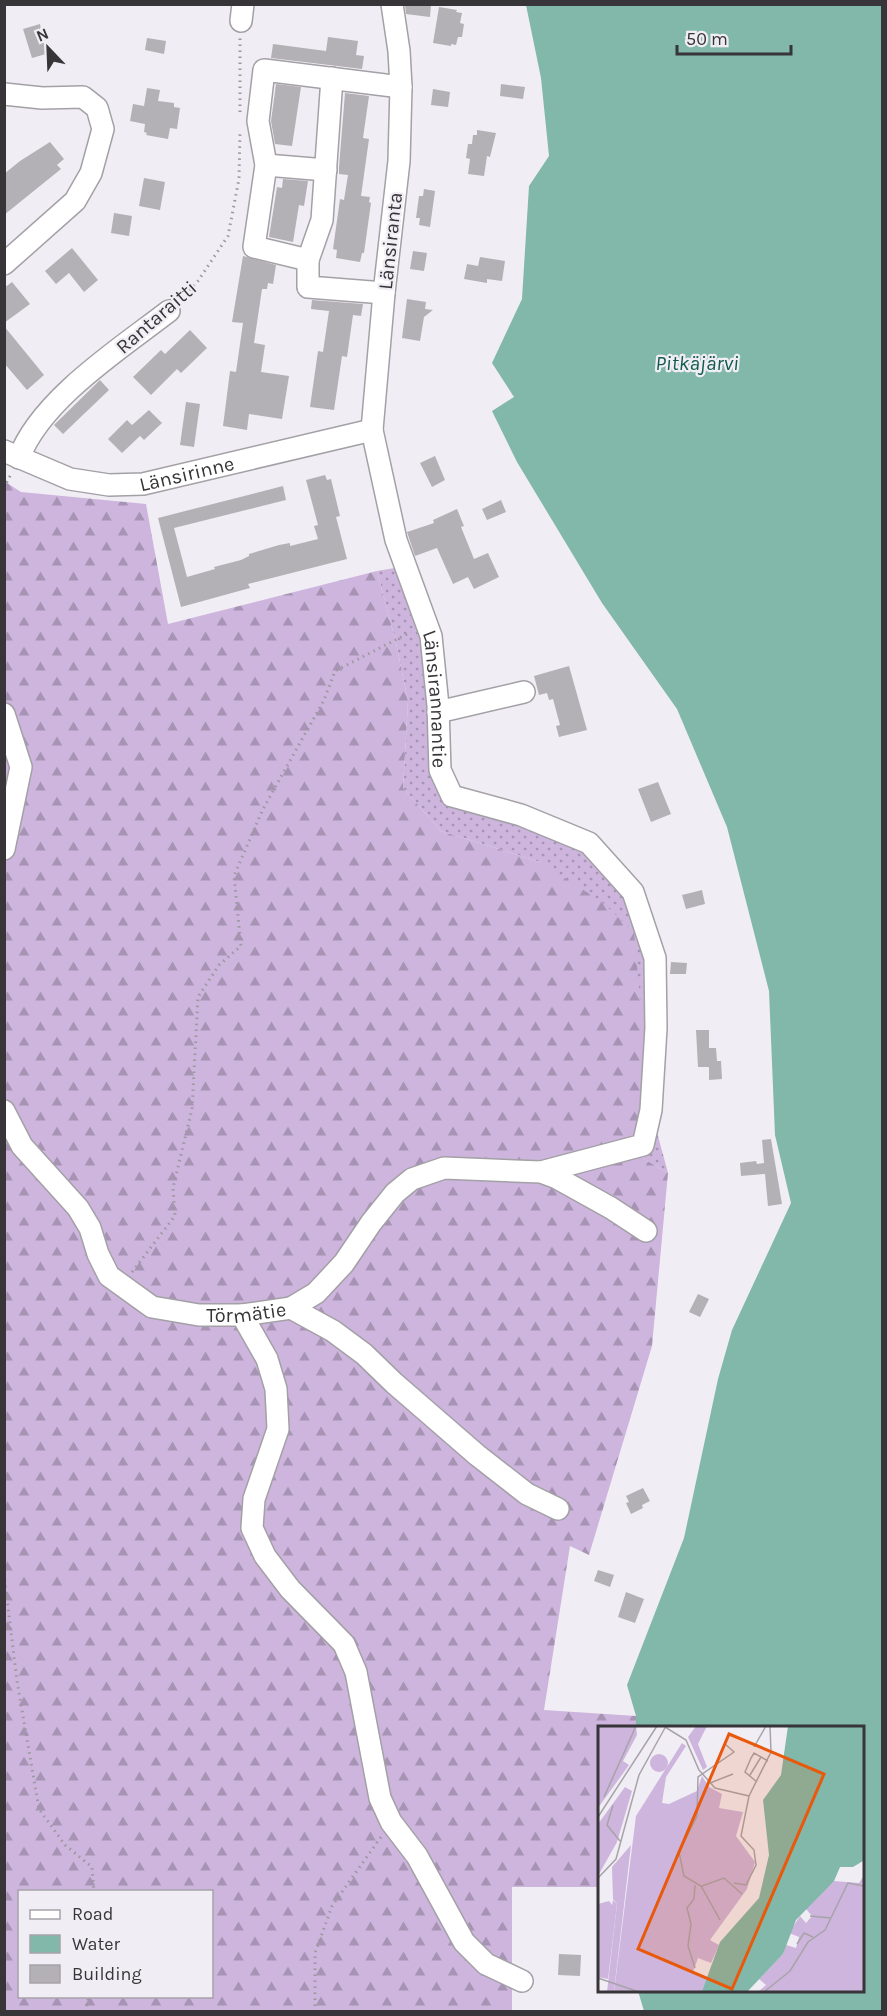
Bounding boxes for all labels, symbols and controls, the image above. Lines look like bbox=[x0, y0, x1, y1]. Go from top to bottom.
north arrow bbox=[18, 18, 78, 78]
scale bar bbox=[677, 18, 791, 56]
text: N bbox=[33, 24, 51, 46]
text: 50 m bbox=[686, 28, 728, 50]
street label: Länsiranta bbox=[374, 191, 407, 291]
street label: Rantaraitti bbox=[111, 276, 201, 359]
water label: Pitkäjärvi bbox=[655, 351, 739, 375]
street label: Länsirinne bbox=[137, 452, 236, 496]
street label: Länsirannantie bbox=[418, 627, 451, 768]
street label: Törmätie bbox=[206, 1298, 288, 1328]
inset map bbox=[598, 1726, 863, 1992]
legend bbox=[18, 1890, 213, 1998]
text: Road bbox=[72, 1903, 113, 1925]
text: Water bbox=[72, 1933, 120, 1955]
text: Building bbox=[72, 1963, 142, 1985]

